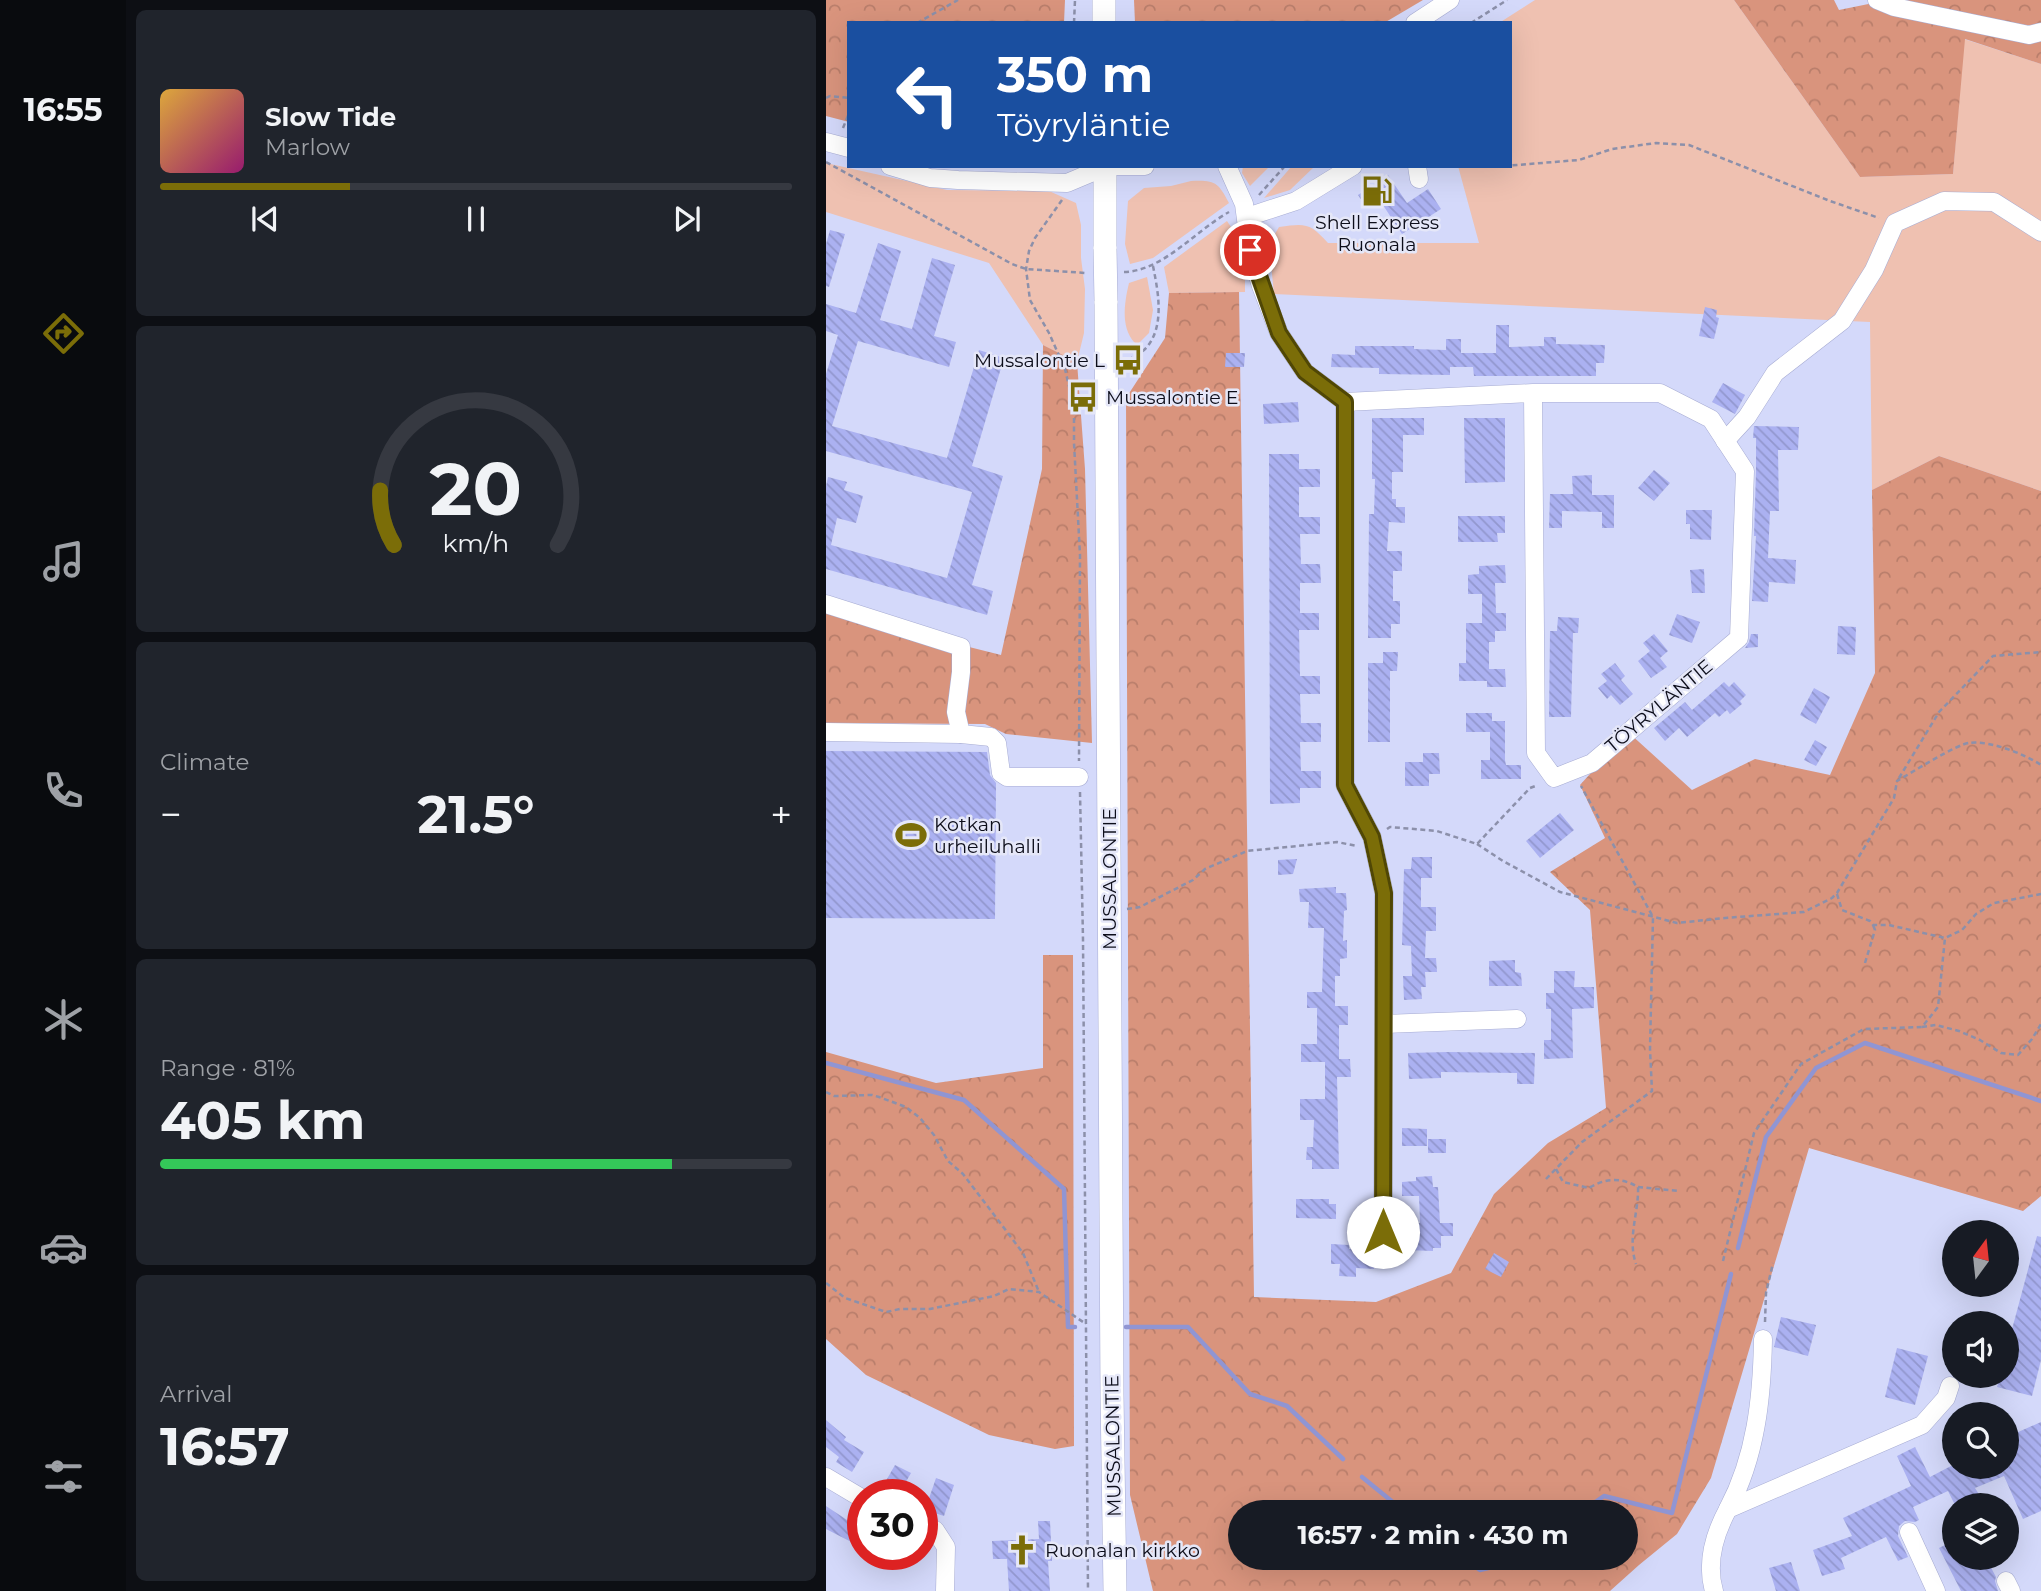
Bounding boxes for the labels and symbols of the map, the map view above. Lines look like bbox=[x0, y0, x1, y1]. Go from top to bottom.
fuel station icon: Shell Express Ruonala bbox=[1360, 174, 1394, 208]
place label: Shell Express Ruonala bbox=[1315, 211, 1439, 256]
pin bbox=[1220, 220, 1280, 280]
bus stop icon: Mussalontie L bbox=[1111, 343, 1145, 377]
place label: Mussalontie L bbox=[974, 349, 1106, 372]
bus stop icon: Mussalontie E bbox=[1066, 380, 1100, 414]
place label: Mussalontie E bbox=[1106, 386, 1239, 409]
street label: TÖYRYLÄNTIE bbox=[1601, 655, 1717, 757]
street label: MUSSALONTIE bbox=[1098, 808, 1121, 950]
place label: Kotkan urheiluhalli bbox=[934, 813, 1041, 858]
sports icon: Kotkan urheiluhalli bbox=[894, 818, 928, 852]
position arrow bbox=[1346, 1195, 1420, 1269]
north arrow bbox=[1942, 1220, 2020, 1297]
street label: MUSSALONTIE bbox=[1100, 1375, 1126, 1517]
speed limit sign: 30 bbox=[847, 1479, 938, 1570]
church icon: Ruonalan kirkko bbox=[1005, 1533, 1039, 1567]
place label: Ruonalan kirkko bbox=[1045, 1539, 1200, 1562]

